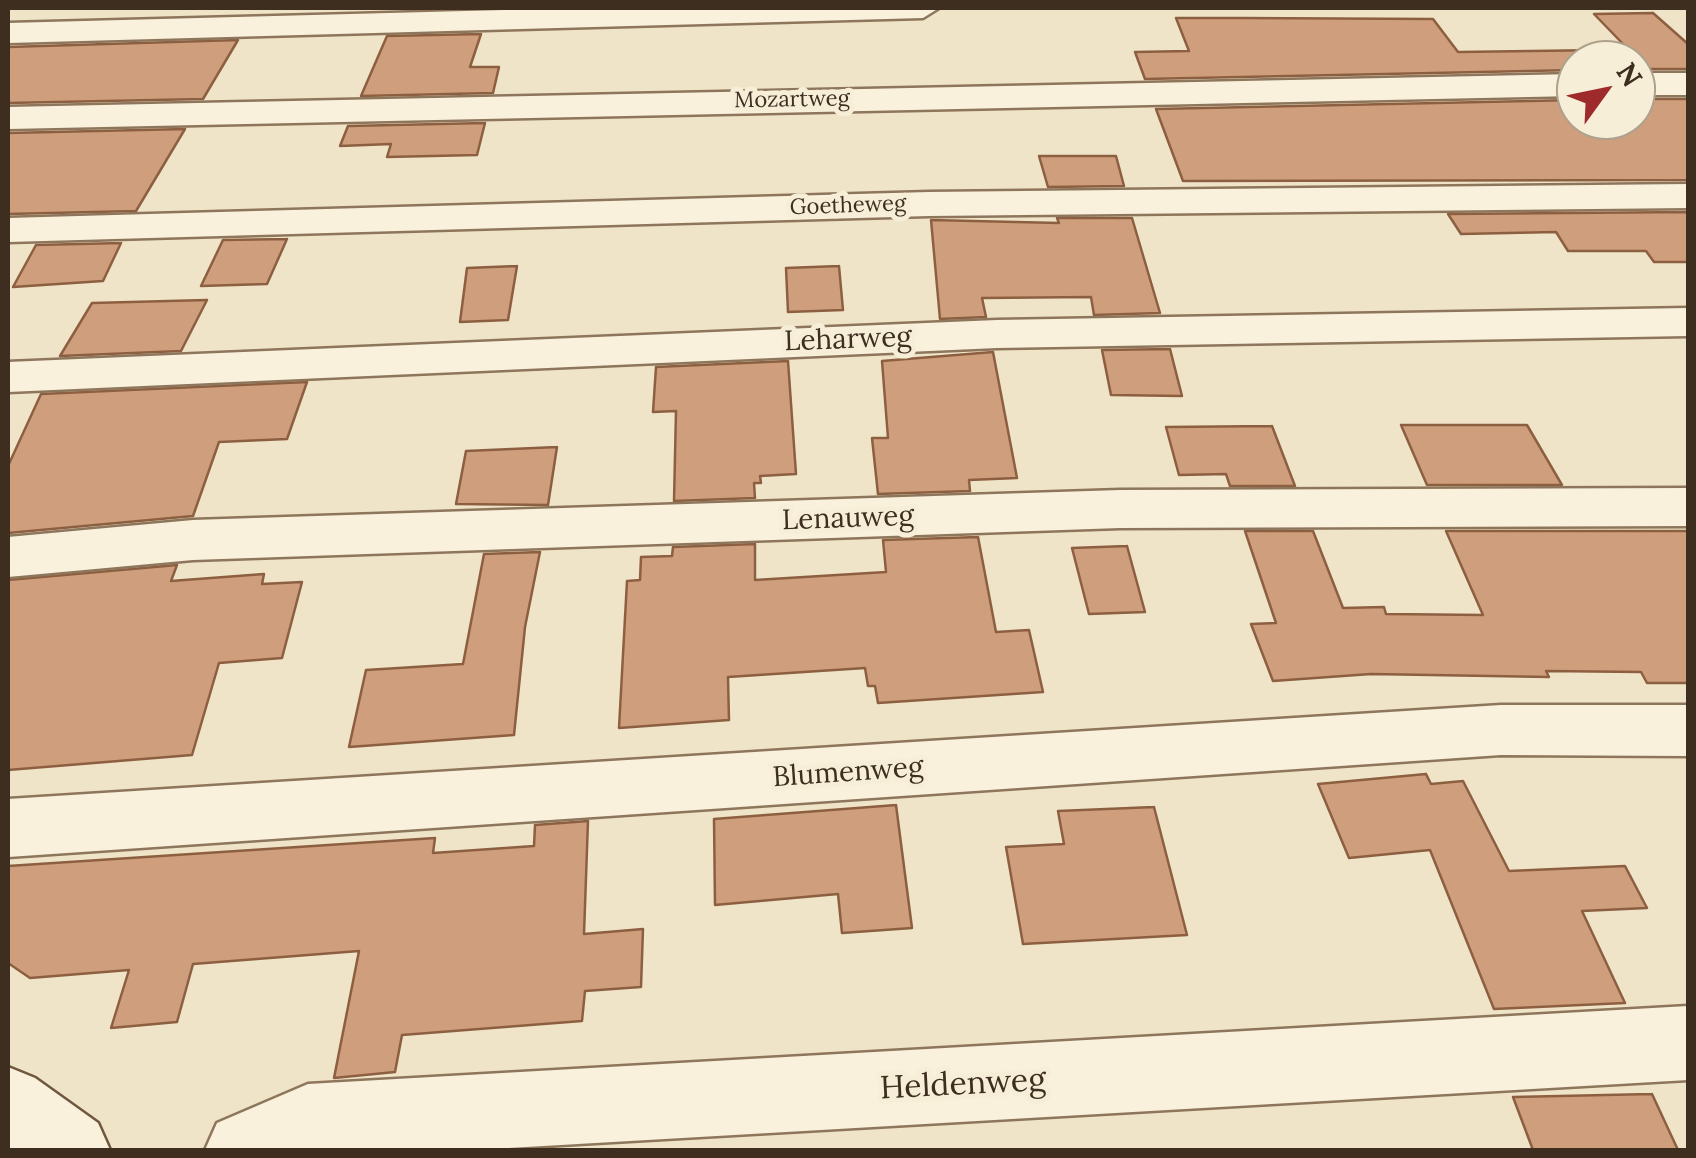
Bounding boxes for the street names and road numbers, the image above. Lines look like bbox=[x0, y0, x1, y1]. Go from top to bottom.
street label: Mozartweg bbox=[734, 86, 850, 114]
street label: Goetheweg bbox=[789, 191, 907, 221]
street label: Leharweg bbox=[784, 321, 912, 359]
street label: Lenauweg bbox=[781, 500, 915, 538]
street label: Blumenweg bbox=[772, 751, 924, 795]
street label: Heldenweg bbox=[879, 1061, 1047, 1109]

